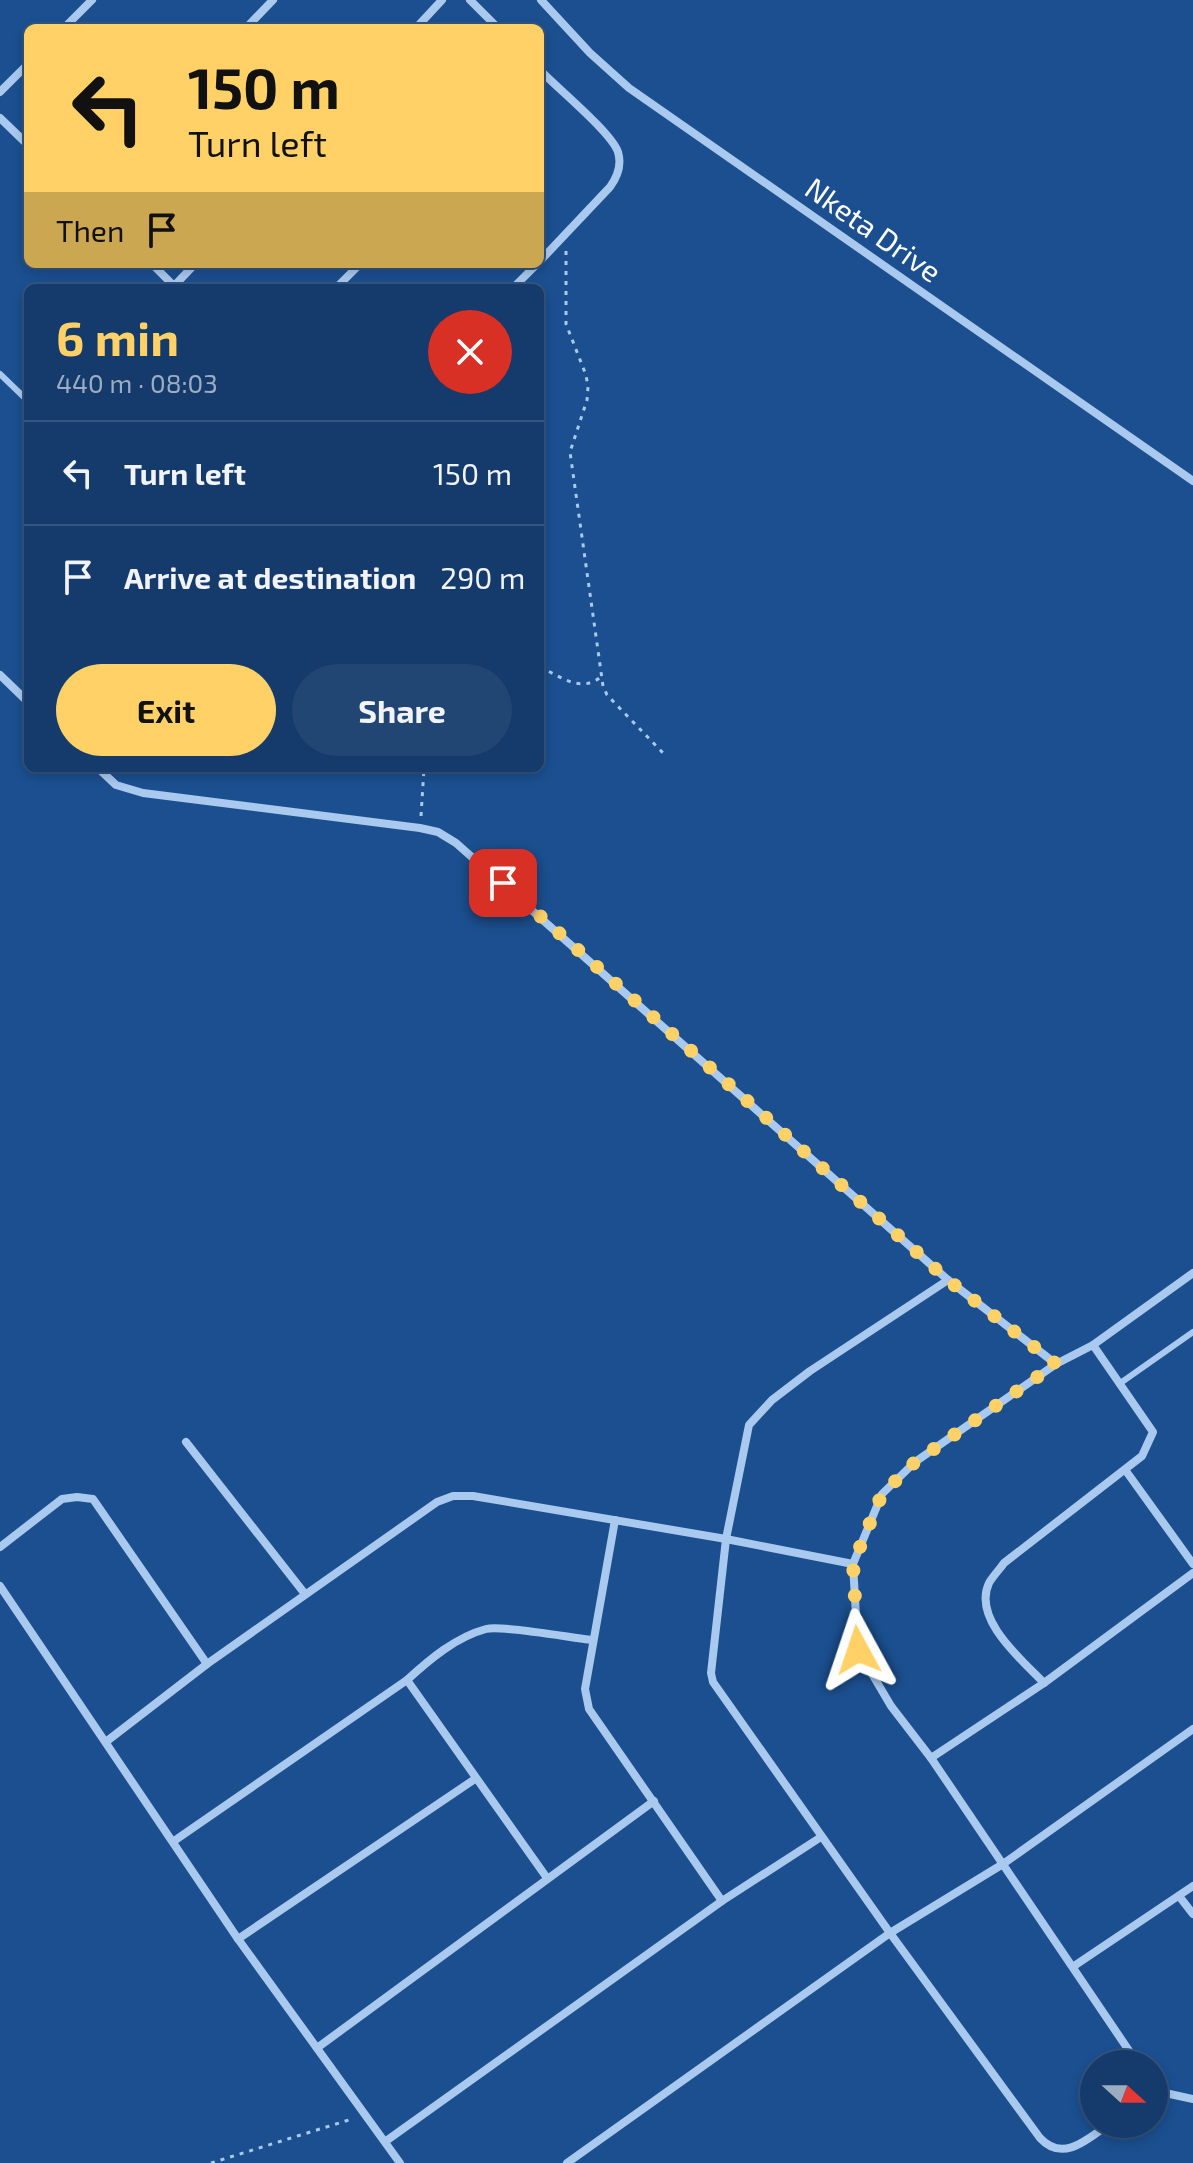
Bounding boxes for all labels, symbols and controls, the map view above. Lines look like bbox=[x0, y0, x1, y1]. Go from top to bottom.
text: 150 m bbox=[188, 53, 340, 120]
icon: left bbox=[56, 56, 160, 160]
text: Turn left bbox=[188, 121, 327, 164]
street label: Nketa Drive bbox=[799, 169, 949, 289]
icon: arrive bbox=[140, 208, 184, 252]
text: Then bbox=[56, 212, 124, 248]
text: 6 min bbox=[56, 308, 179, 366]
button: close bbox=[428, 310, 512, 394]
text: 440 m · 08:03 bbox=[56, 367, 218, 398]
icon: left bbox=[56, 451, 100, 495]
text: Turn left bbox=[124, 455, 246, 491]
text: 150 m bbox=[433, 455, 512, 491]
icon: arrive bbox=[56, 555, 100, 599]
text: Arrive at destination bbox=[124, 559, 416, 595]
text: 290 m bbox=[440, 559, 525, 595]
button: Exit bbox=[56, 664, 276, 756]
button: Share bbox=[292, 664, 512, 756]
pin bbox=[469, 849, 537, 917]
icon: arrive bbox=[481, 861, 525, 905]
position arrow bbox=[816, 1608, 900, 1692]
north arrow bbox=[1080, 2050, 1168, 2138]
map controls bbox=[1080, 2050, 1168, 2138]

